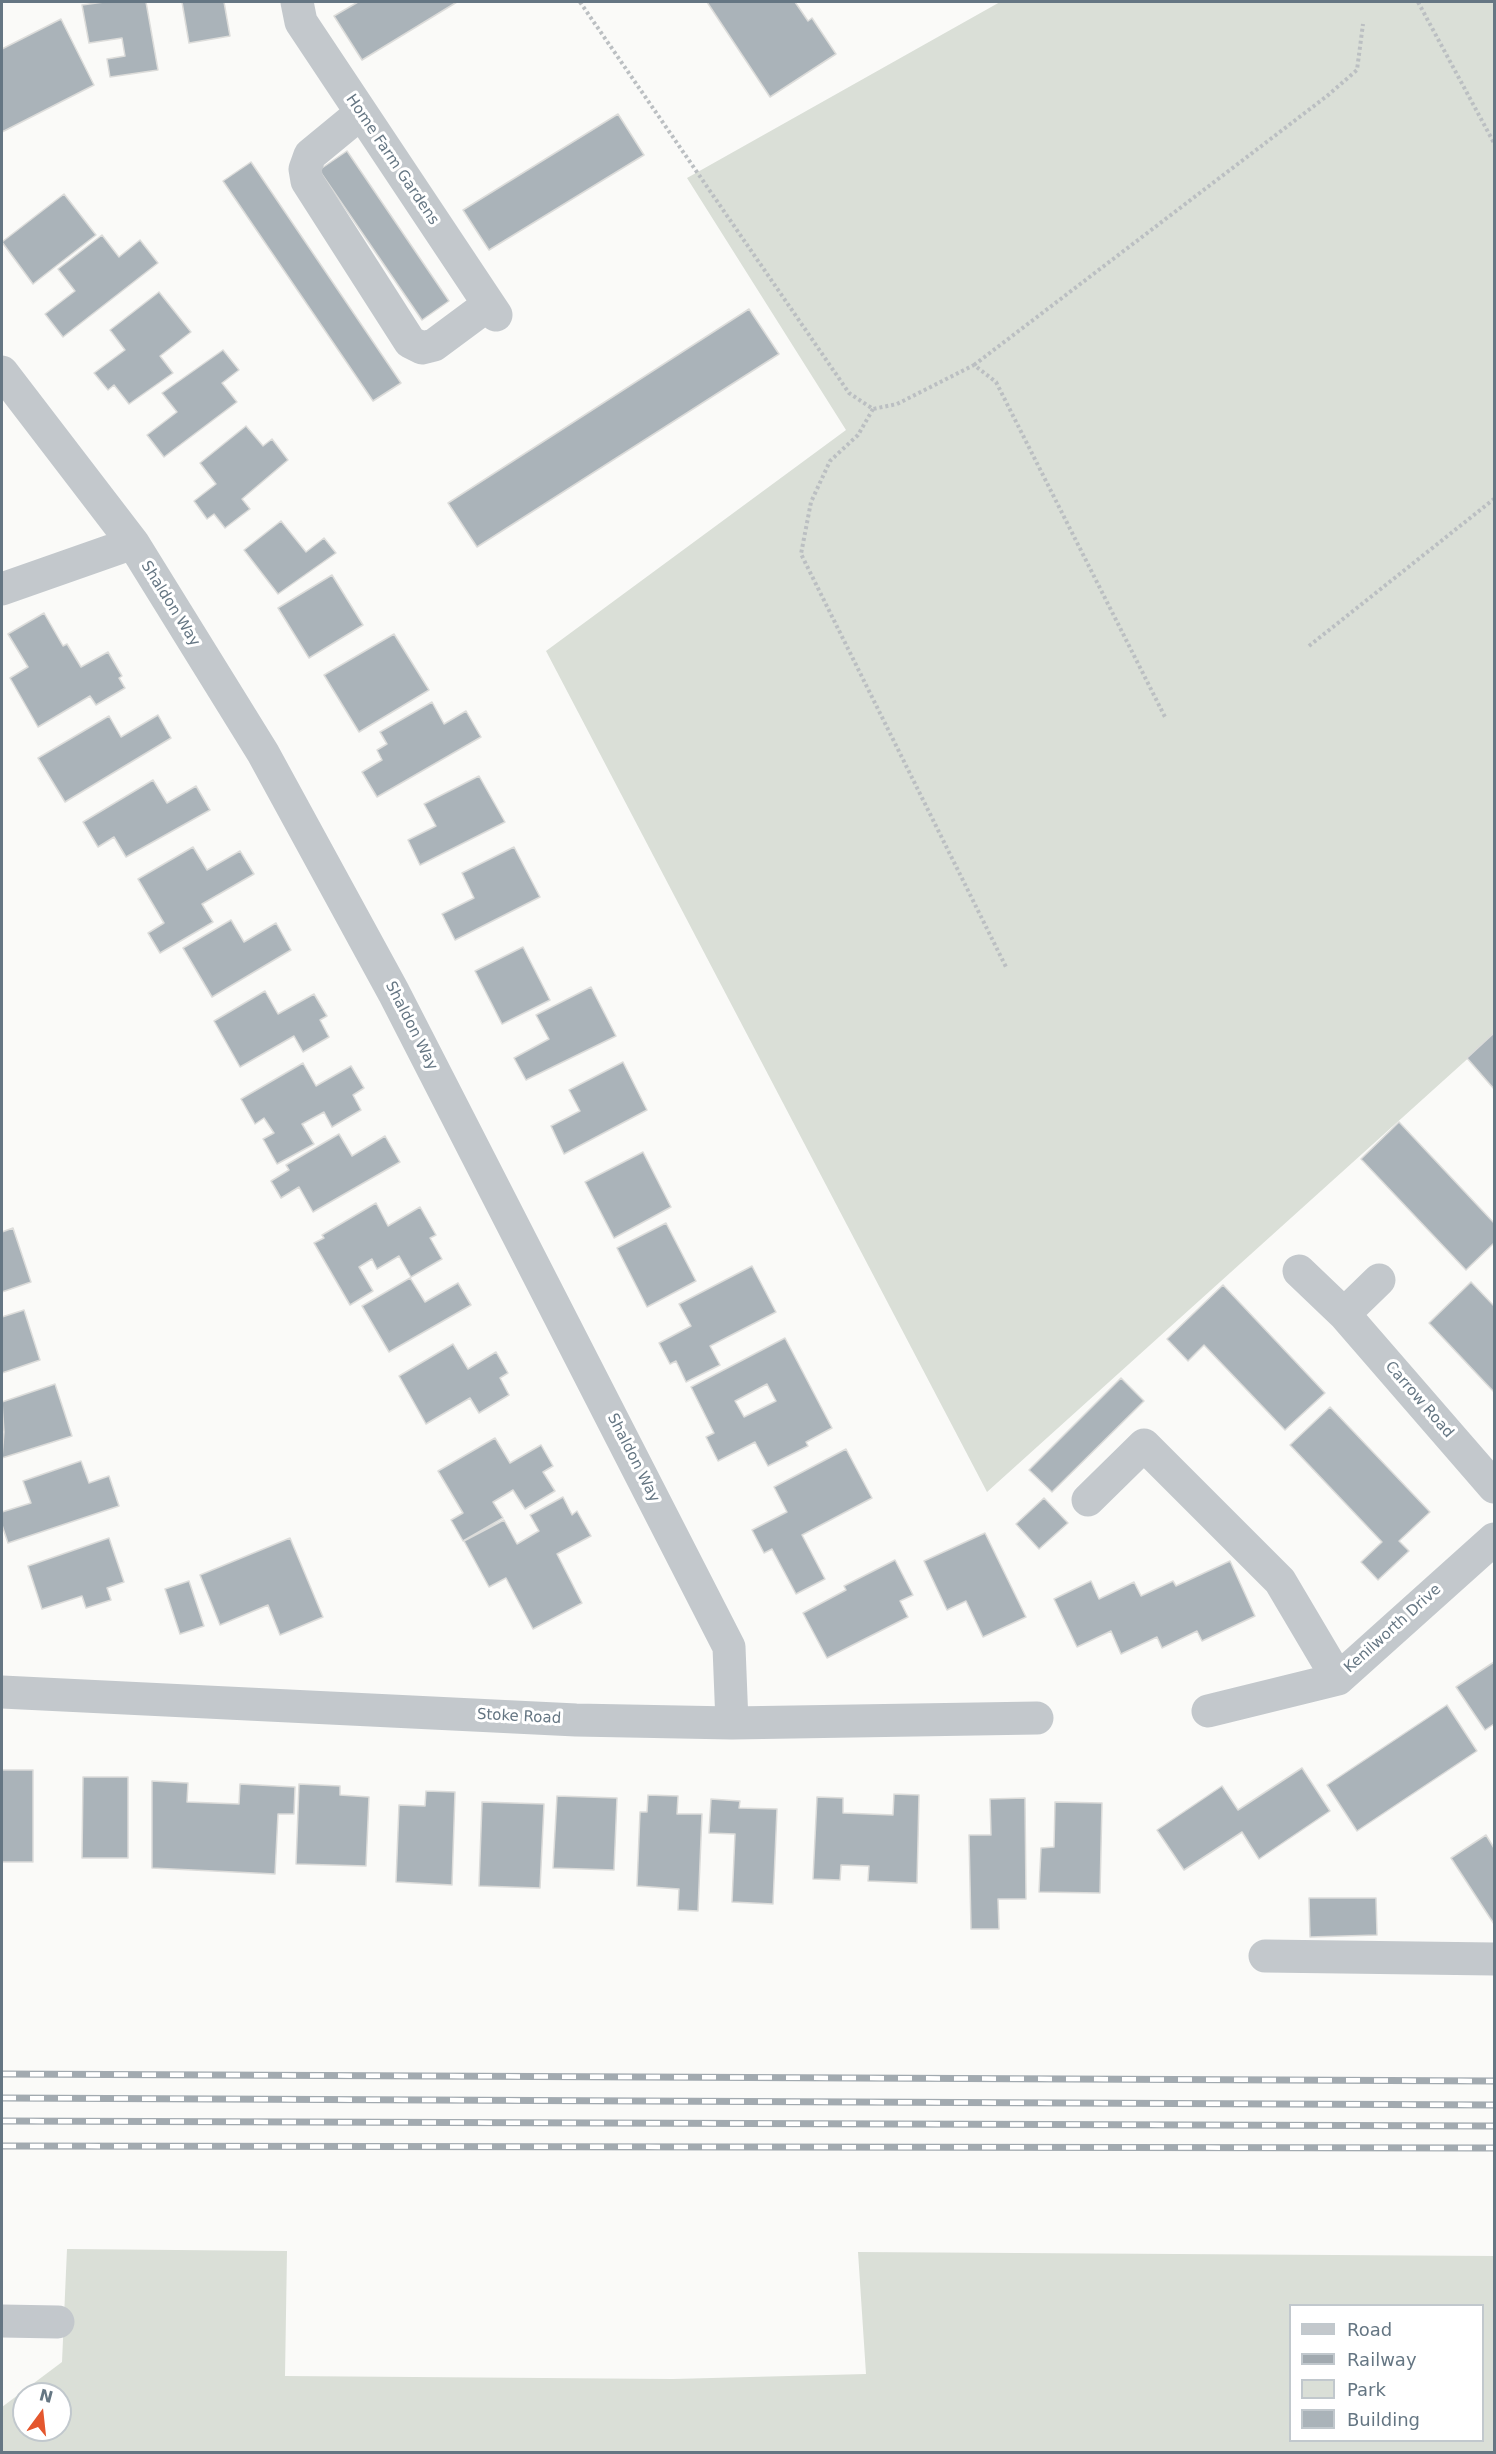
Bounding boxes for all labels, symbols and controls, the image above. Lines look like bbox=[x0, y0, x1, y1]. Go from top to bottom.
street label: Home Farm Gardens bbox=[342, 91, 442, 229]
street label: Shaldon Way bbox=[137, 558, 203, 650]
street label: Shaldon Way bbox=[381, 979, 441, 1073]
street label: Carrow Road bbox=[1381, 1358, 1457, 1442]
street label: Shaldon Way bbox=[603, 1411, 663, 1505]
street label: Kenilworth Drive bbox=[1341, 1581, 1445, 1677]
street label: Stoke Road bbox=[476, 1706, 562, 1728]
legend bbox=[1289, 2304, 1484, 2442]
text: Road bbox=[1347, 2319, 1392, 2340]
text: Railway bbox=[1347, 2349, 1417, 2370]
text: Park bbox=[1347, 2379, 1386, 2400]
north arrow bbox=[12, 2382, 72, 2442]
text: N bbox=[37, 2385, 55, 2407]
text: Building bbox=[1347, 2409, 1420, 2430]

